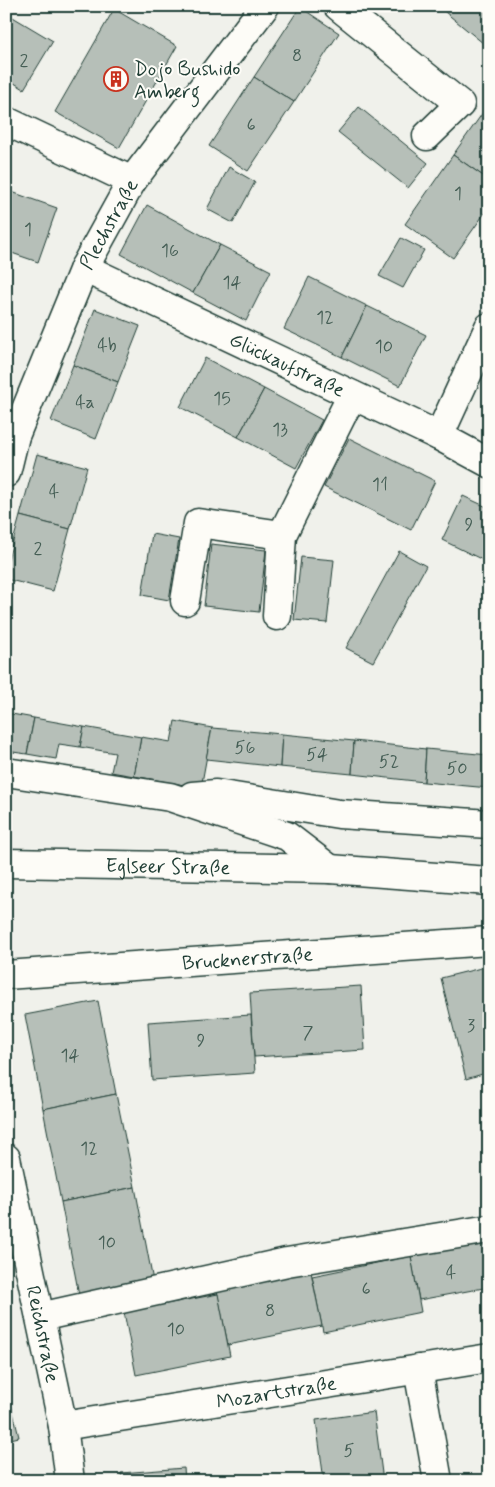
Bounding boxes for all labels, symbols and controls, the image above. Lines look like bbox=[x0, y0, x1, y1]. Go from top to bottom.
house number: 8 bbox=[292, 44, 302, 68]
house number: 2 bbox=[20, 49, 29, 73]
place label: Dojo Bushido Amberg bbox=[134, 56, 240, 108]
building icon: Dojo Bushido Amberg bbox=[103, 66, 129, 92]
house number: 6 bbox=[246, 113, 256, 137]
street label: Plechstraße bbox=[74, 174, 146, 275]
house number: 1 bbox=[454, 182, 462, 206]
house number: 1 bbox=[24, 218, 32, 242]
house number: 16 bbox=[161, 239, 179, 263]
house number: 14 bbox=[223, 271, 242, 295]
house number: 12 bbox=[316, 306, 334, 330]
street label: Glückaufstraße bbox=[225, 327, 349, 405]
house number: 4b bbox=[97, 334, 117, 358]
house number: 10 bbox=[375, 335, 393, 359]
house number: 15 bbox=[213, 387, 231, 411]
house number: 4a bbox=[75, 391, 95, 415]
house number: 13 bbox=[272, 418, 288, 442]
house number: 11 bbox=[372, 473, 388, 497]
house number: 4 bbox=[49, 480, 59, 504]
house number: 9 bbox=[465, 513, 474, 537]
house number: 2 bbox=[34, 537, 43, 561]
house number: 56 bbox=[235, 736, 255, 760]
house number: 54 bbox=[306, 743, 328, 767]
house number: 52 bbox=[379, 750, 399, 774]
house number: 50 bbox=[446, 757, 468, 781]
street label: Eglseer Straße bbox=[105, 853, 231, 882]
street label: Brucknerstraße bbox=[181, 941, 314, 978]
house number: 3 bbox=[467, 1014, 475, 1038]
house number: 7 bbox=[303, 1021, 314, 1045]
house number: 9 bbox=[197, 1029, 206, 1053]
house number: 14 bbox=[61, 1044, 80, 1068]
house number: 12 bbox=[80, 1137, 98, 1161]
house number: 10 bbox=[98, 1231, 116, 1255]
house number: 4 bbox=[446, 1261, 456, 1285]
house number: 6 bbox=[361, 1277, 371, 1301]
street label: Reichstraße bbox=[19, 1283, 65, 1386]
house number: 8 bbox=[265, 1299, 275, 1323]
house number: 10 bbox=[167, 1318, 185, 1342]
street label: Mozartstraße bbox=[215, 1371, 339, 1416]
house number: 5 bbox=[344, 1439, 355, 1463]

